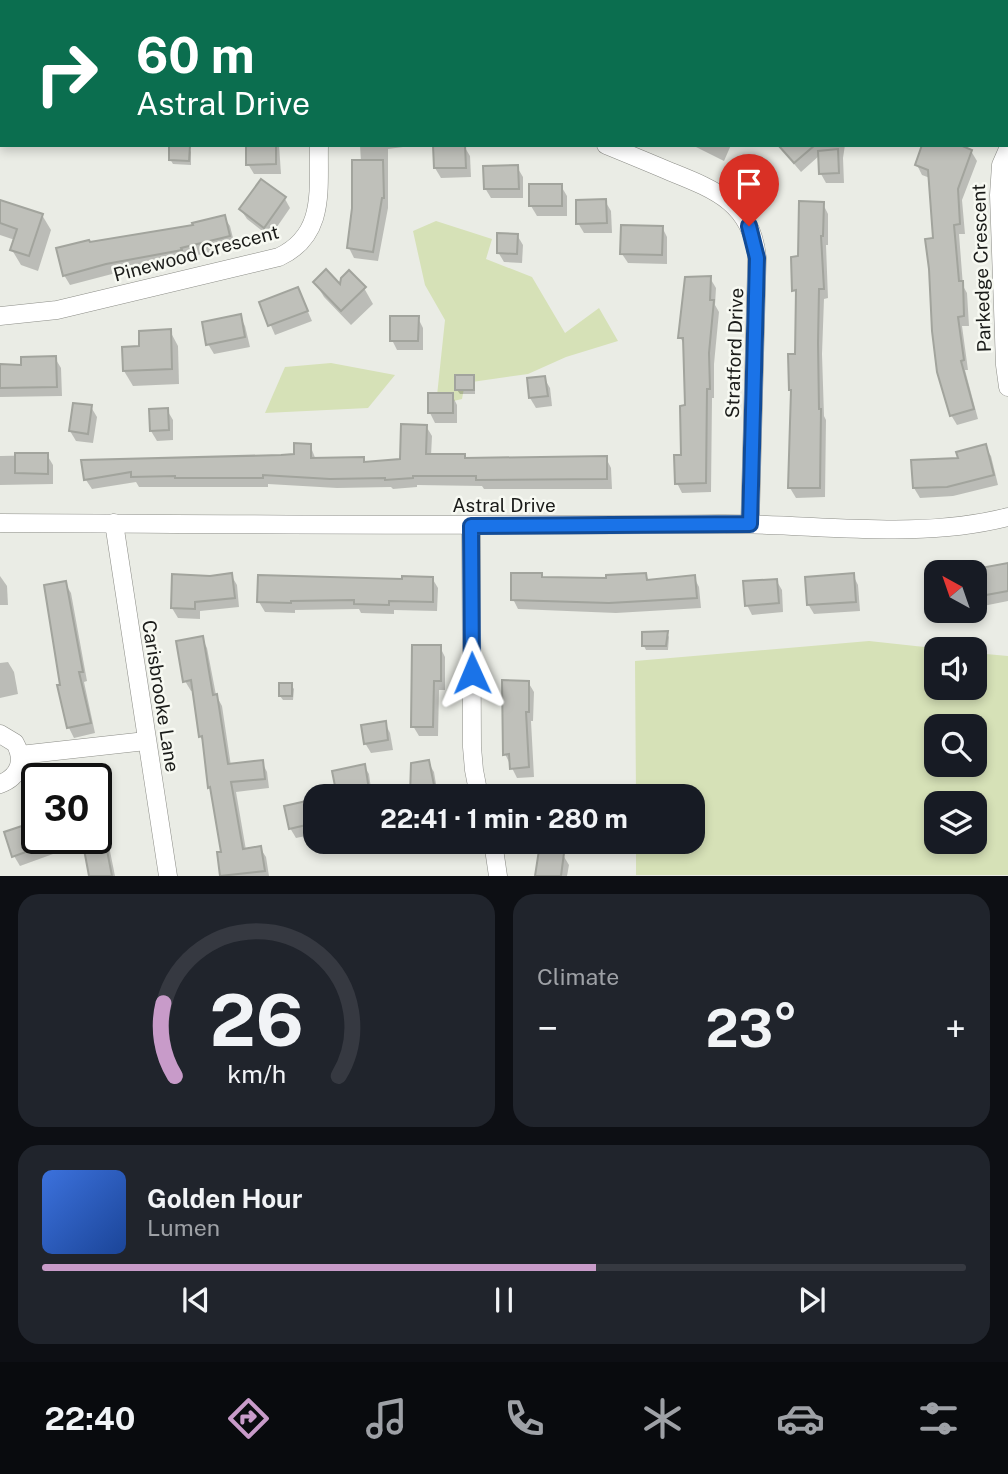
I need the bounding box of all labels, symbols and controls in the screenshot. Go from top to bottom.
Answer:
text: 60 m [136,26,255,84]
icon: right [21,28,112,119]
text: Astral Drive [136,85,310,122]
pin [719,154,779,226]
icon: arrive [730,165,768,203]
street label: Parkedge Crescent [967,183,995,353]
street label: Pinewood Crescent [111,220,281,286]
street label: Stratford Drive [721,287,747,419]
street label: Astral Drive [452,494,556,516]
north arrow [924,560,987,623]
map controls [924,560,987,854]
street label: Carisbrooke Lane [138,618,184,774]
position arrow [435,636,509,710]
button: sound [924,637,987,700]
button: search [924,714,987,777]
speed limit sign: 30 [21,763,112,854]
button: layers [924,791,987,854]
text: 22:41 · 1 min · 280 m [380,803,628,834]
text: Climate [537,963,619,990]
text: 26 [209,978,304,1063]
text: 23° [705,998,798,1059]
text: − [537,1006,558,1051]
text: + [945,1006,966,1051]
text: km/h [227,1059,286,1089]
text: Golden Hour [147,1183,302,1214]
text: Lumen [147,1214,220,1241]
icon: previous [177,1281,215,1319]
icon: pause [485,1281,523,1319]
icon: next [793,1281,831,1319]
icon: directions [224,1394,273,1443]
icon: music [362,1394,411,1443]
icon: phone [500,1394,549,1443]
icon: climate [638,1394,687,1443]
icon: car [776,1394,825,1443]
icon: filters [914,1394,963,1443]
text: 22:40 [45,1400,135,1437]

